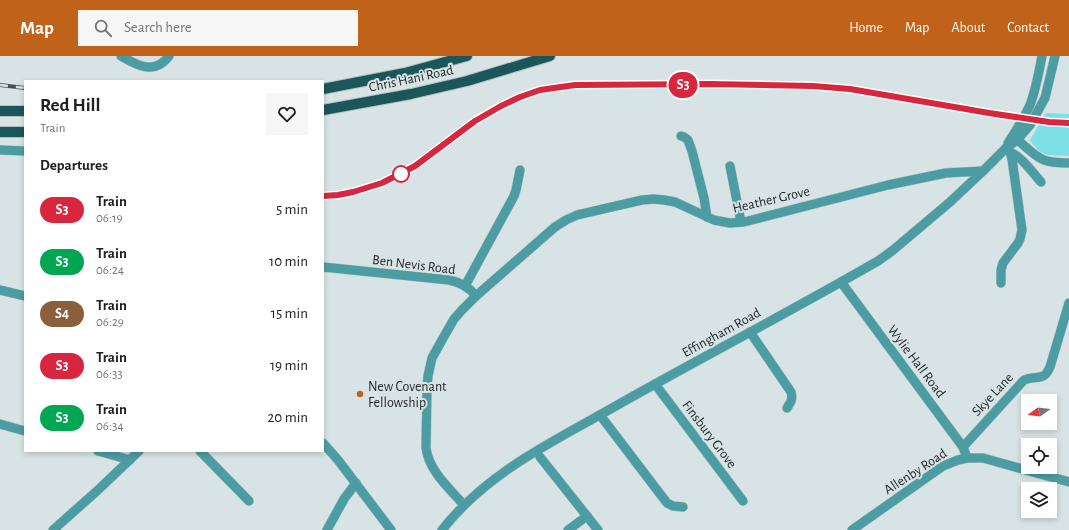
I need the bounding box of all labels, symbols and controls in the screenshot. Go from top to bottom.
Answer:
search box [78,10,358,46]
icon: search [92,17,114,39]
text: Map [20,19,54,38]
text: Search here [124,20,192,35]
text: Home [849,21,883,35]
text: Map [905,21,929,35]
text: About [951,21,985,35]
text: Contact [1007,21,1049,35]
street label: Chris Hani Road [368,63,455,95]
line badge: S3 [665,72,701,98]
text: S3 [676,78,690,92]
button: heart [266,93,308,135]
text: Red Hill [40,96,101,115]
text: Train [40,122,65,135]
text: Departures [40,158,108,173]
unlabelled marker [392,165,410,183]
street label: Heather Grove [731,184,811,216]
text: Train [96,194,127,209]
text: 5 min [276,202,308,217]
text: S3 [55,203,69,217]
text: 06:19 [96,212,123,225]
text: Train [96,246,127,261]
street label: Ben Nevis Road [371,253,456,277]
text: 10 min [269,254,308,269]
text: S3 [55,255,69,269]
text: 06:24 [96,264,124,277]
text: Train [96,298,127,313]
text: 15 min [271,306,308,321]
street label: Effingham Road [680,306,763,360]
text: S4 [55,307,69,321]
text: 06:29 [96,316,124,329]
street label: Wylie Hall Road [885,323,948,400]
text: Train [96,350,127,365]
text: 19 min [270,358,308,373]
text: S3 [55,359,69,373]
text: 06:33 [96,368,123,381]
street label: Skye Lane [969,370,1016,419]
place label: New Covenant Fellowship [368,380,447,410]
marker: New Covenant Fellowship [355,389,365,399]
north arrow [1021,394,1057,430]
map controls [1021,394,1057,518]
street label: Finsbury Grove [679,398,739,471]
text: Train [96,402,127,417]
text: 20 min [267,410,308,425]
text: S3 [55,411,69,425]
text: 06:34 [96,420,124,433]
button: locate [1021,438,1057,474]
street label: Allenby Road [882,446,949,497]
button: layers [1021,482,1057,518]

